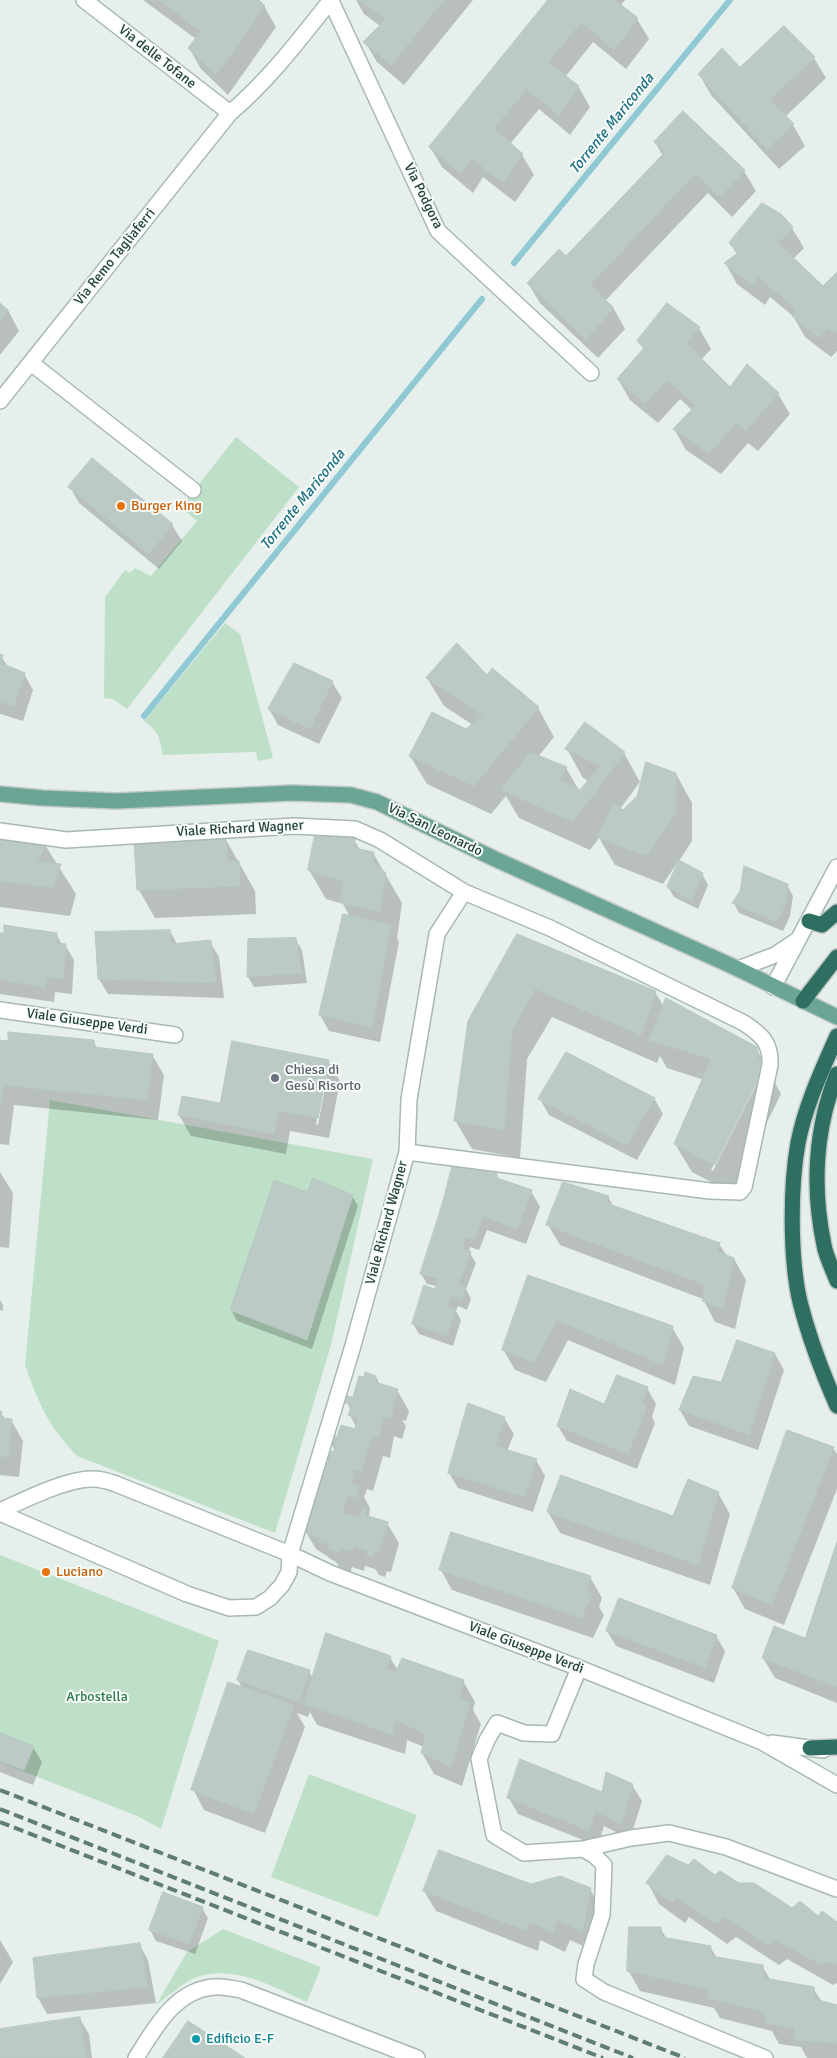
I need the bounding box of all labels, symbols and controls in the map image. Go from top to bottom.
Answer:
street label: Via delle Tofane [115,22,199,92]
water label: Torrente Mariconda [566,70,658,178]
street label: Via Podgora [400,160,446,232]
street label: Via Remo Tagliaferri [71,205,159,309]
water label: Torrente Mariconda [257,446,349,554]
place label: Burger King [131,498,202,514]
marker: Burger King [115,500,127,512]
street label: Via San Leonardo [385,800,485,860]
street label: Viale Richard Wagner [176,817,304,841]
street label: Viale Giuseppe Verdi [25,1005,149,1039]
place label: Chiesa di Gesù Risorto [285,1062,361,1094]
marker: Chiesa di Gesù Risorto [269,1072,281,1084]
street label: Viale Richard Wagner [362,1159,412,1287]
place label: Luciano [56,1564,103,1580]
marker: Luciano [40,1566,52,1578]
street label: Viale Giuseppe Verdi [466,1618,586,1678]
park label: Arbostella [66,1689,128,1705]
place label: Edificio E-F [206,2031,274,2047]
marker: Edificio E-F [190,2033,202,2045]

